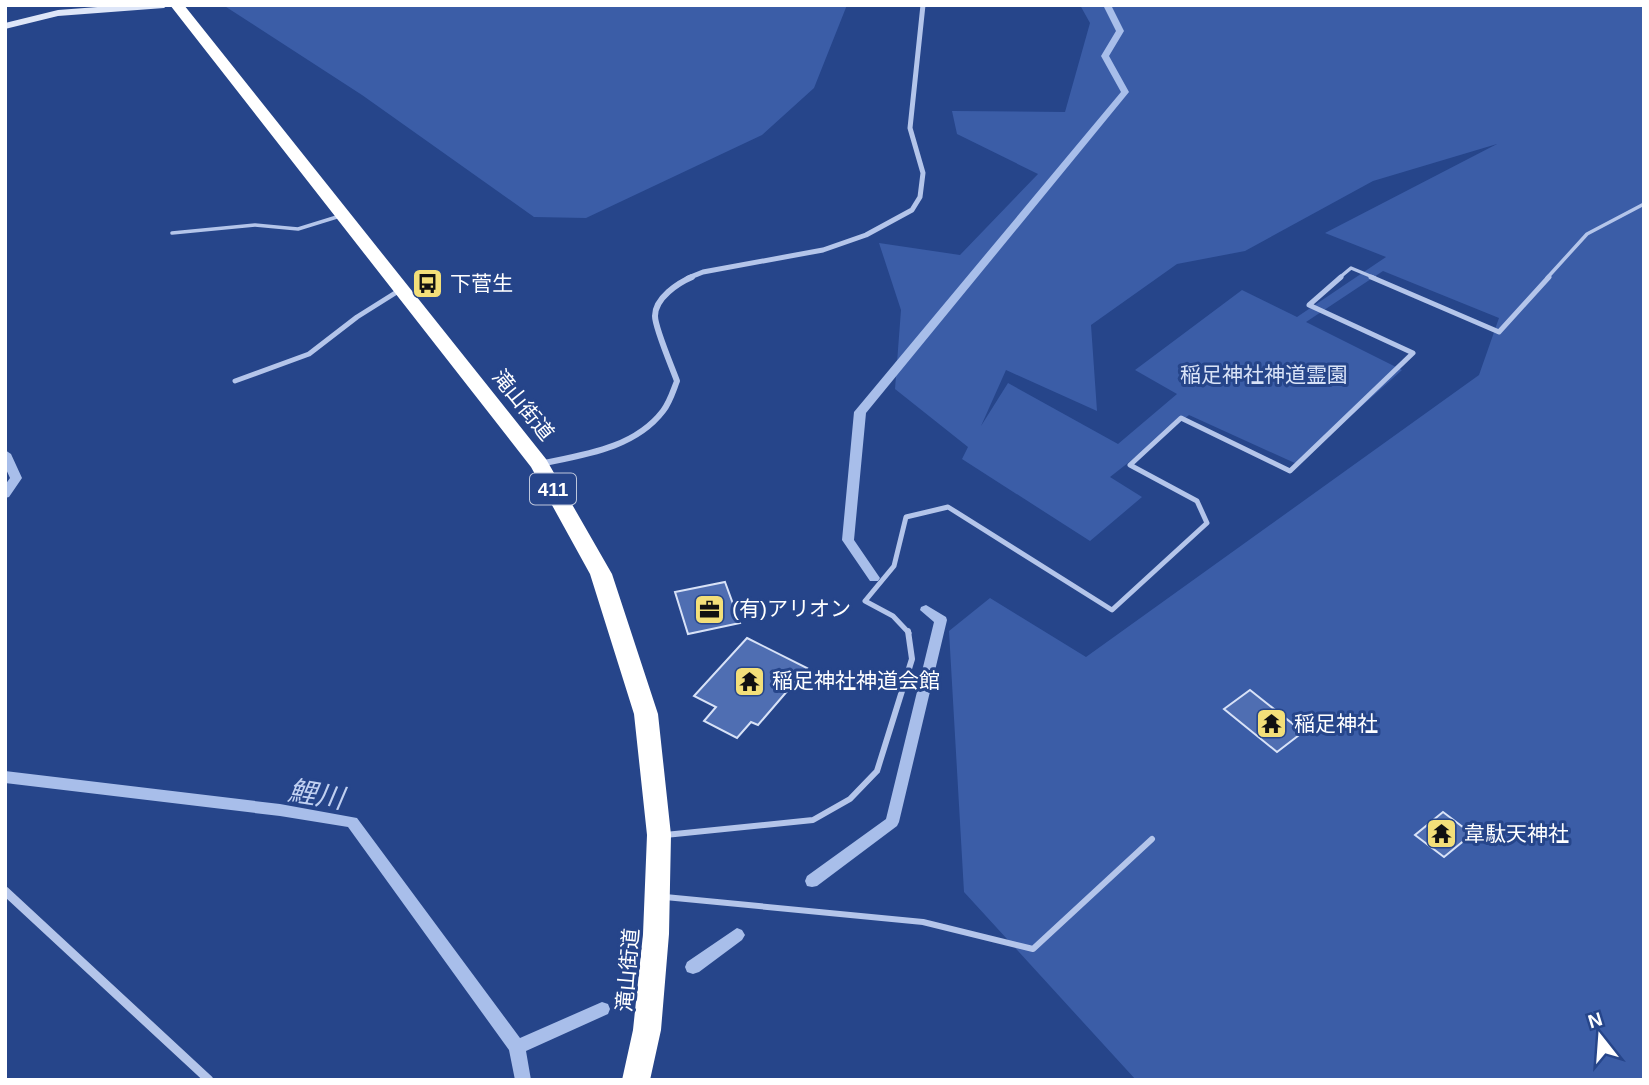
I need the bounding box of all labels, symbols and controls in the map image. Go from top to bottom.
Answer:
bus stop icon: 下菅生 [410,267,444,301]
place label: 下菅生 [450,272,513,295]
park label: 稲足神社神道霊園 [1180,363,1348,386]
street label: 滝山街道 [488,365,559,445]
road number: 411 [530,474,576,504]
office icon: (有)アリオン [692,592,726,626]
place label: (有)アリオン [732,597,851,620]
temple icon: 稲足神社神道会館 [732,664,766,698]
place label: 稲足神社神道会館 [772,669,940,692]
temple icon: 稲足神社 [1254,707,1288,741]
place label: 稲足神社 [1294,712,1378,735]
water label: 鯉川 [286,775,349,815]
temple icon: 韋駄天神社 [1424,817,1458,851]
place label: 韋駄天神社 [1464,822,1569,845]
street label: 滝山街道 [612,927,643,1013]
north arrow [1565,1001,1635,1071]
text: N [1586,1008,1605,1032]

